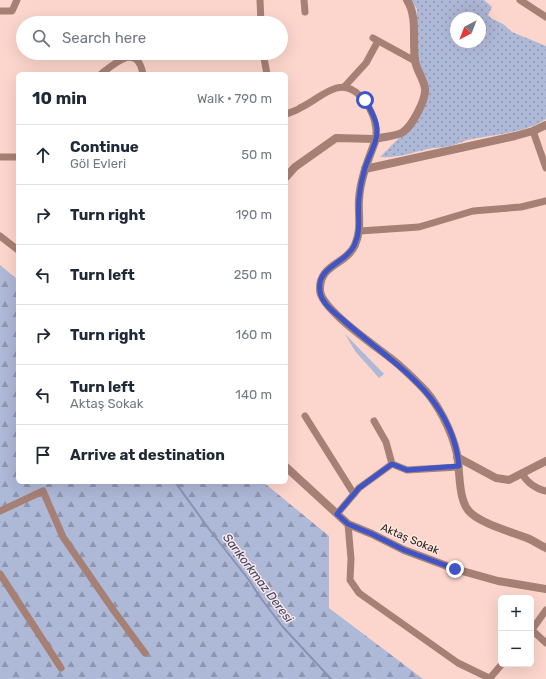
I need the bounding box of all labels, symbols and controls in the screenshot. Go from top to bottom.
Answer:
north arrow [450,12,486,48]
search box [16,16,288,60]
icon: search [30,27,52,49]
text: Search here [62,29,146,47]
text: 10 min [32,88,87,108]
text: Walk · 790 m [197,91,272,106]
route start [356,91,374,109]
text: Continue [70,138,139,156]
icon: ahead [32,144,54,166]
text: 50 m [241,147,272,162]
text: Göl Evleri [70,156,126,171]
icon: right [32,204,54,226]
text: Turn right [70,206,145,224]
text: 190 m [236,207,272,222]
icon: left [32,264,54,286]
text: Turn left [70,266,135,284]
text: 250 m [234,267,272,282]
icon: right [32,324,54,346]
text: Turn right [70,326,145,344]
text: 160 m [236,327,272,342]
text: Turn left [70,378,135,396]
icon: left [32,384,54,406]
text: 140 m [235,387,272,402]
text: Aktaş Sokak [70,396,144,411]
icon: arrive [32,444,54,466]
text: Arrive at destination [70,446,225,464]
street label: Aktaş Sokak [379,521,441,557]
water label: Sarıkorkmaz Deresi [220,531,297,626]
route end [446,560,464,578]
map controls [498,595,534,667]
button: + [498,595,534,631]
button: − [498,631,534,667]

